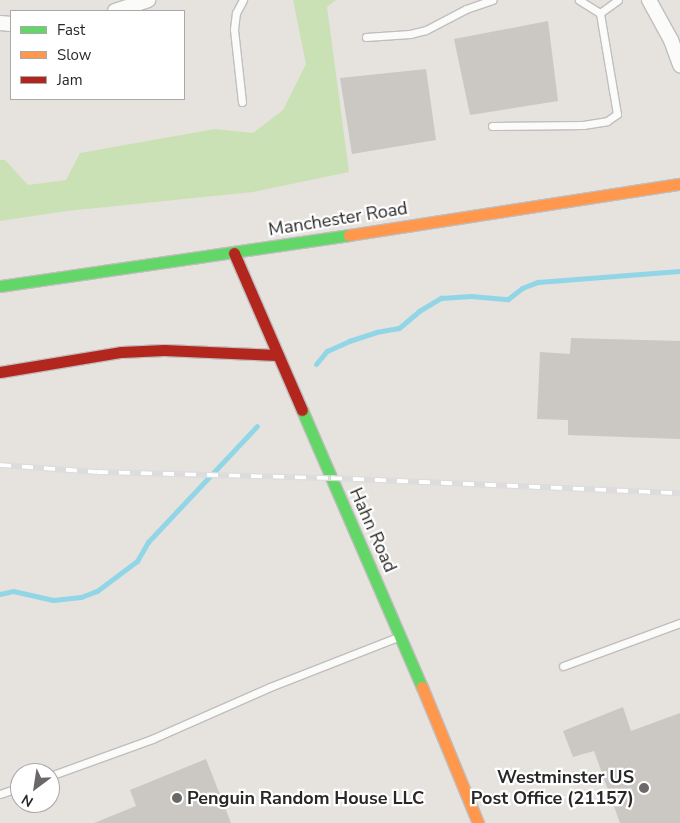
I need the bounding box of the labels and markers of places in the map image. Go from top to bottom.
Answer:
place label: Westminster US Post Office (21157) [471,767,634,810]
marker: Westminster US Post Office (21157) [638,782,650,794]
place label: Penguin Random House LLC [187,787,424,809]
marker: Penguin Random House LLC [171,792,183,804]

